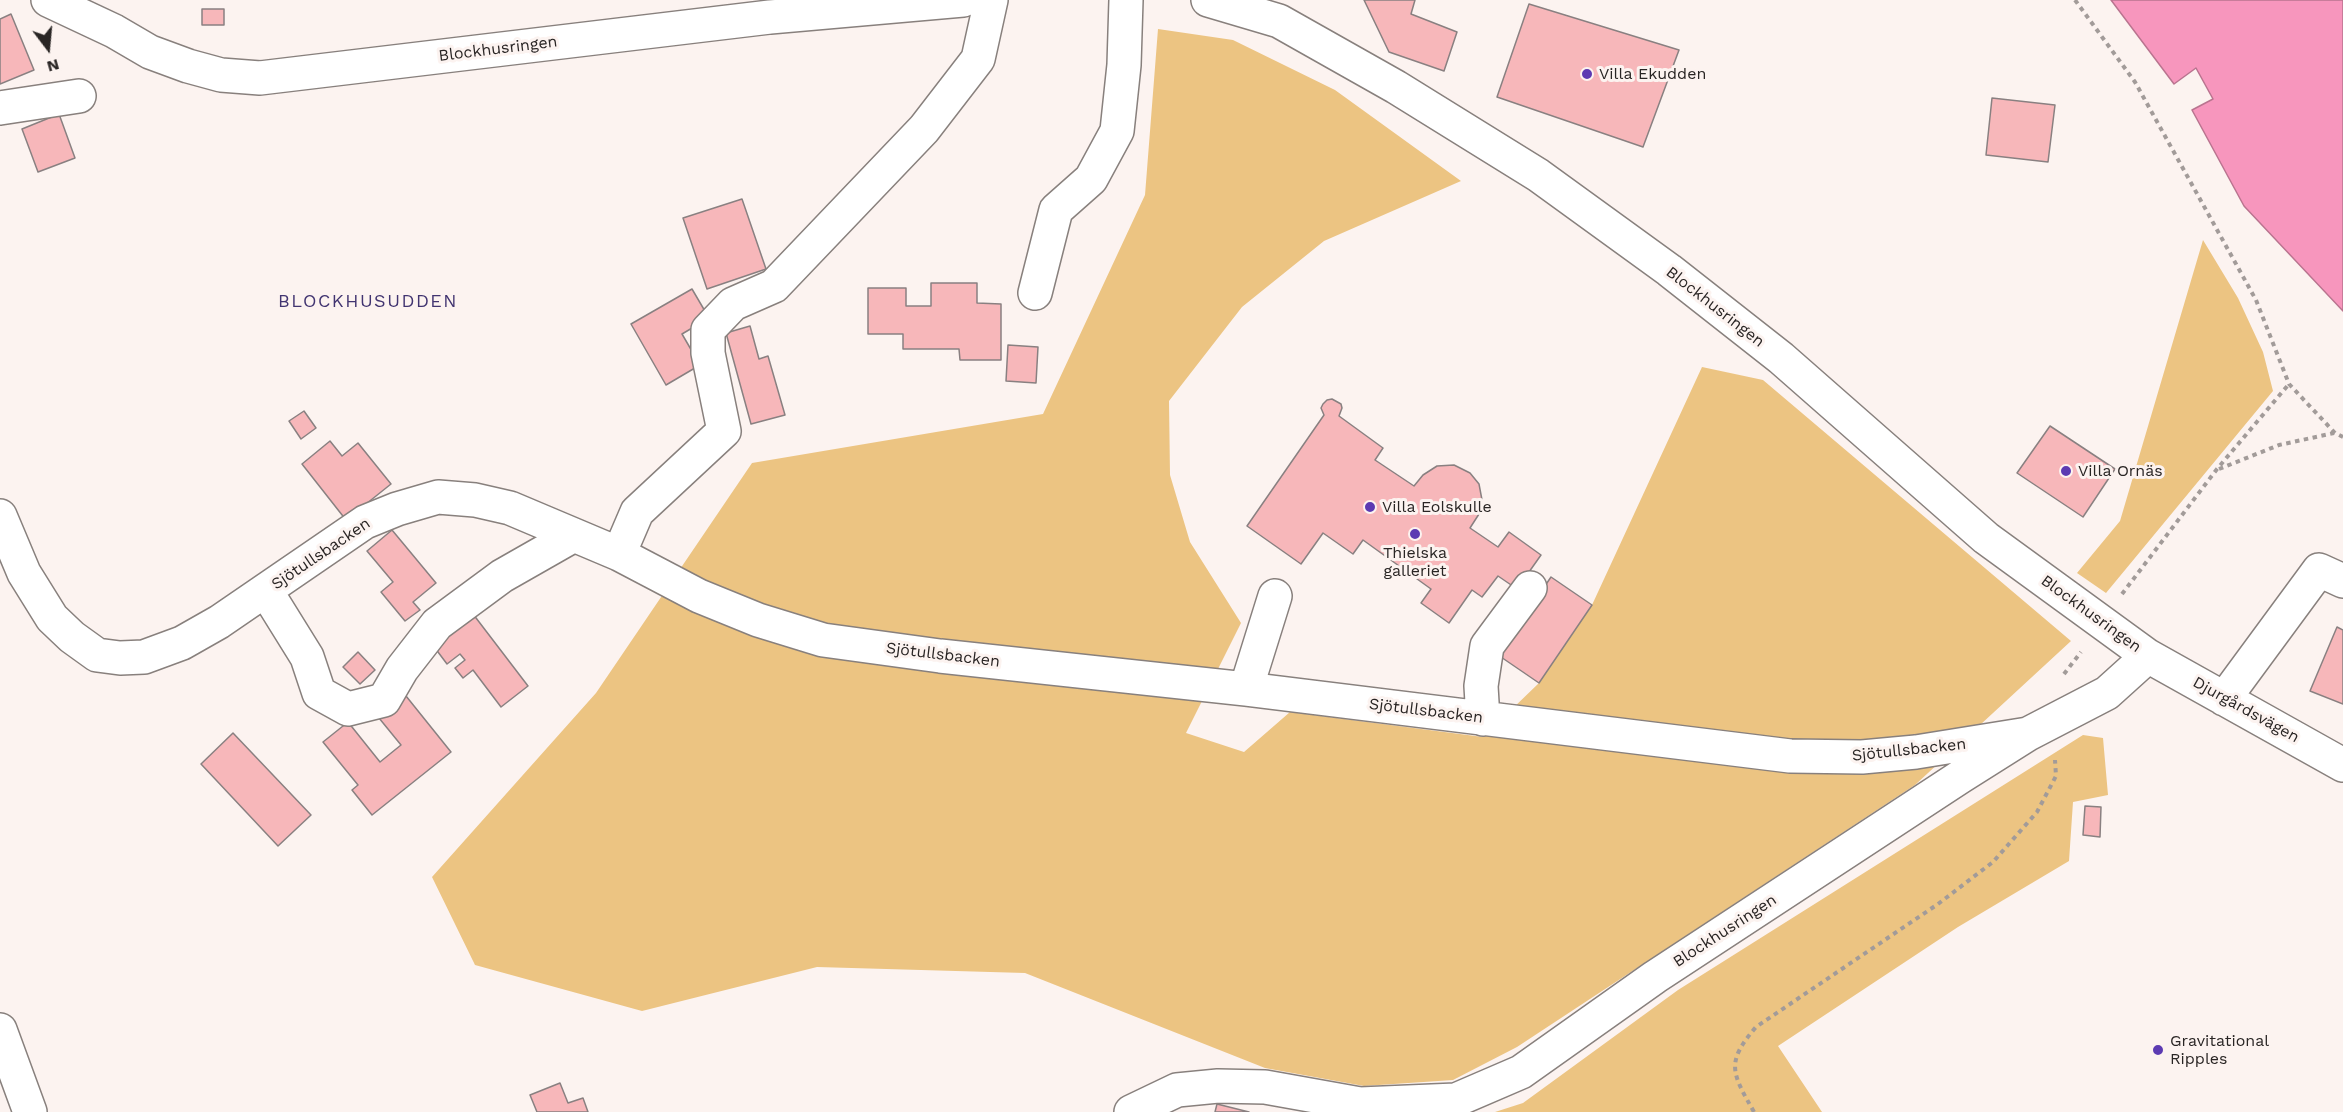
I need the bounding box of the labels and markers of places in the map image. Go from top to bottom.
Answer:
place label: Villa Ekudden [1599,64,1706,84]
marker: Villa Ekudden [1580,67,1594,81]
place label: Villa Ornäs [2078,461,2163,481]
marker: Villa Ornäs [2059,464,2073,478]
place label: Villa Eolskulle [1382,497,1492,517]
marker: Villa Eolskulle [1363,500,1377,514]
marker: Thielska galleriet [1408,527,1422,541]
place label: Thielska galleriet [1383,543,1447,581]
place label: Gravitational Ripples [2170,1031,2269,1069]
marker: Gravitational Ripples [2151,1043,2165,1057]

